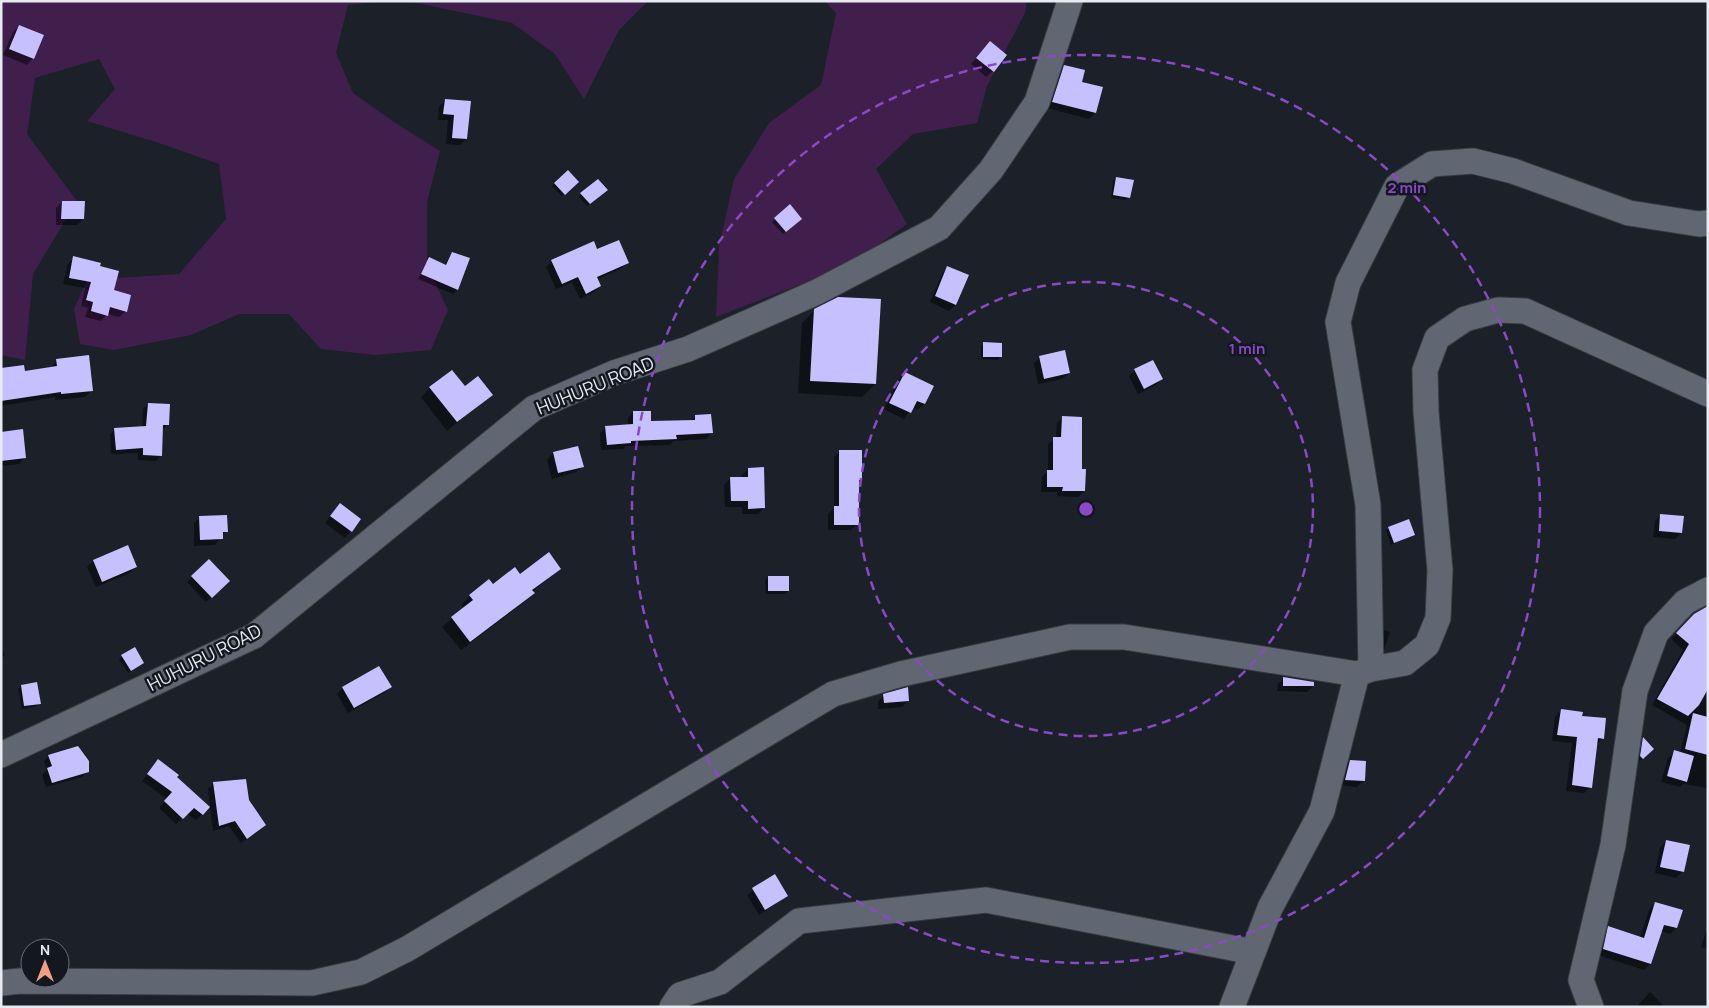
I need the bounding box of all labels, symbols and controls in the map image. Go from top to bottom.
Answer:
text: 2 min [1387,177,1427,198]
text: 1 min [1229,338,1265,359]
street label: HUHURU ROAD [533,350,657,420]
centre of rings [1077,500,1095,518]
street label: HUHURU ROAD [143,618,265,696]
north arrow [20,938,70,988]
text: N [40,940,50,959]

